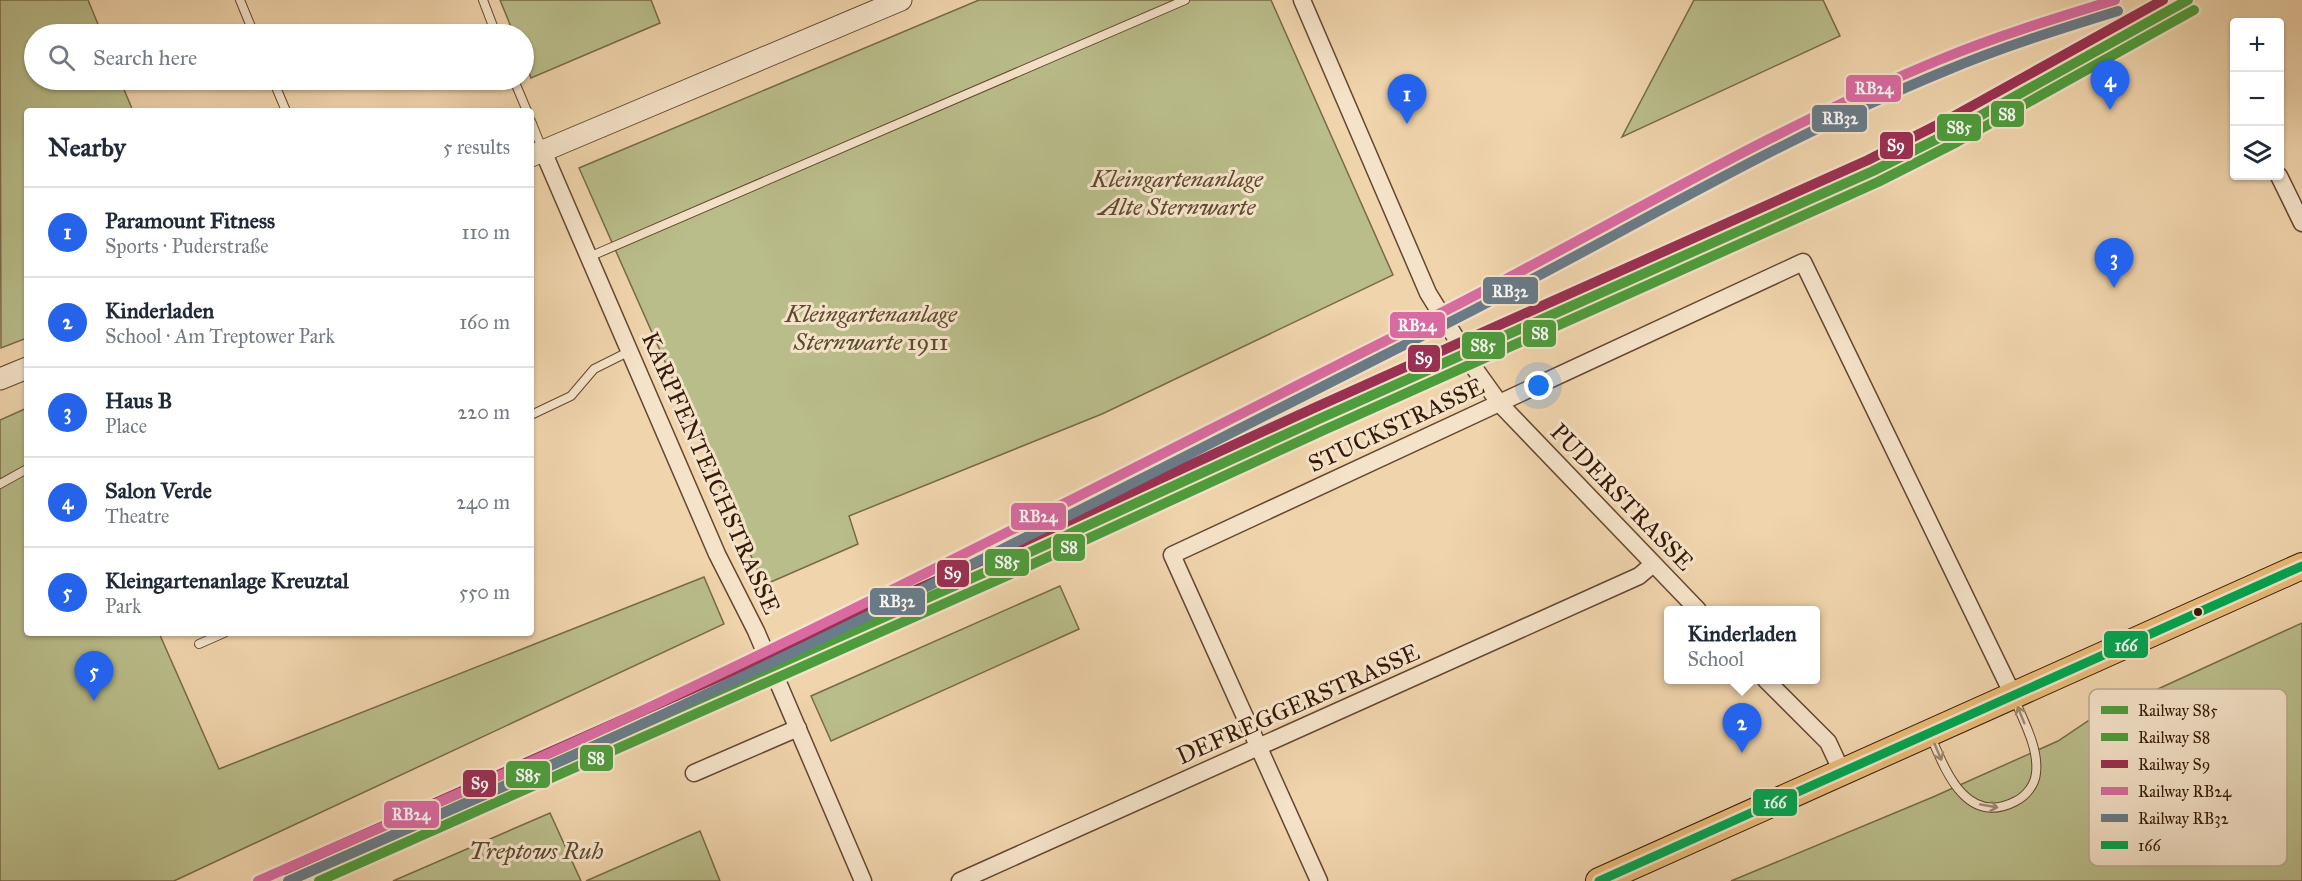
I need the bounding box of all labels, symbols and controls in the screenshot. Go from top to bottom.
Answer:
map controls [2230,18,2284,180]
button: + [2230,18,2284,72]
search box [24,24,534,90]
icon: search [45,41,78,74]
text: Search here [93,44,197,71]
pin: 4 [2090,60,2130,110]
button: − [2230,72,2284,126]
pin: 1 [1388,74,1426,124]
line badge: RB24 [1845,74,1902,103]
text: RB24 [1855,79,1894,99]
line badge: S8 [1990,100,2025,128]
line badge: RB32 [1811,104,1868,133]
text: S8 [1998,105,2016,124]
text: RB32 [1822,109,1859,129]
line badge: S85 [1936,113,1982,142]
text: S85 [1946,118,1972,137]
button: layers [2230,126,2284,180]
text: Nearby [48,131,126,163]
line badge: S9 [1879,131,1914,160]
text: 5 results [443,135,510,159]
text: S9 [1887,136,1905,156]
park label: Kleingartenanlage Alte Sternwarte [1090,164,1264,222]
text: Paramount Fitness [105,207,275,234]
text: 1 [64,220,71,244]
text: 110 m [462,220,510,244]
text: Sports · Puderstraße [105,234,269,258]
pin: 3 [2094,238,2134,288]
line badge: RB32 [1482,276,1539,305]
text: RB32 [1492,282,1529,302]
text: Kinderladen [105,297,214,324]
park label: Kleingartenanlage Sternwarte 1911 [784,299,958,357]
text: 2 [63,310,72,334]
text: 160 m [459,310,510,334]
line badge: RB24 [1389,311,1446,339]
text: RB24 [1398,316,1437,336]
line badge: S8 [1522,319,1557,348]
text: School · Am Treptower Park [105,324,335,348]
text: S8 [1531,324,1549,343]
street label: KARPFENTEICHSTRASSE [635,327,787,619]
line badge: S85 [1461,331,1506,360]
text: S85 [1470,336,1496,355]
line badge: S9 [1407,344,1441,373]
text: S9 [1415,349,1433,369]
street label: STUCKSTRASSE [1303,371,1489,479]
your location [1524,371,1553,400]
text: Haus B [105,387,172,414]
text: 3 [64,400,72,424]
text: 220 m [458,400,510,424]
text: Place [105,414,147,438]
street label: PUDERSTRASSE [1544,417,1700,577]
text: Salon Verde [105,477,212,504]
text: 4 [62,490,73,514]
text: 240 m [456,490,510,514]
line badge: RB24 [1010,502,1067,531]
text: Theatre [105,504,169,528]
text: RB24 [1019,507,1058,527]
line badge: S8 [1052,533,1086,562]
text: S8 [1060,538,1078,557]
line badge: S85 [984,548,1030,577]
text: S85 [994,553,1020,572]
line badge: S9 [936,559,970,588]
text: S9 [944,564,962,584]
text: Kleingartenanlage Kreuztal [105,567,349,594]
text: 5 [63,580,72,604]
text: 550 m [459,580,510,604]
line badge: RB32 [869,587,926,616]
text: RB32 [879,592,916,612]
text: Park [105,594,141,618]
popup [1664,606,1820,684]
unlabelled marker [2192,606,2204,618]
text: Kinderladen [1687,620,1797,647]
line badge: 166 [2103,630,2149,659]
text: 166 [2115,636,2138,655]
street label: DEFREGGERSTRASSE [1172,637,1424,771]
text: School [1687,647,1744,671]
pin: 5 [74,652,113,701]
legend [2089,689,2287,866]
text: Railway S85 [2138,701,2218,720]
pin: 2 [1722,704,1762,753]
one-way arrow [2015,706,2026,725]
text: Railway S8 [2138,728,2210,747]
one-way arrow [1933,742,1944,760]
line badge: S8 [579,744,614,772]
text: S8 [587,749,605,768]
text: Railway S9 [2138,755,2210,774]
line badge: S85 [505,760,551,789]
text: S85 [515,766,541,785]
line badge: S9 [462,769,497,798]
text: S9 [471,774,489,794]
text: Railway RB24 [2138,782,2232,801]
line badge: 166 [1752,788,1798,817]
text: 166 [1764,793,1787,812]
line badge: RB24 [383,800,440,829]
one-way arrow [1979,801,1998,812]
text: RB24 [392,805,431,825]
text: Railway RB32 [2138,809,2229,828]
park label: Treptows Ruh [469,836,604,866]
text: 166 [2138,836,2161,855]

